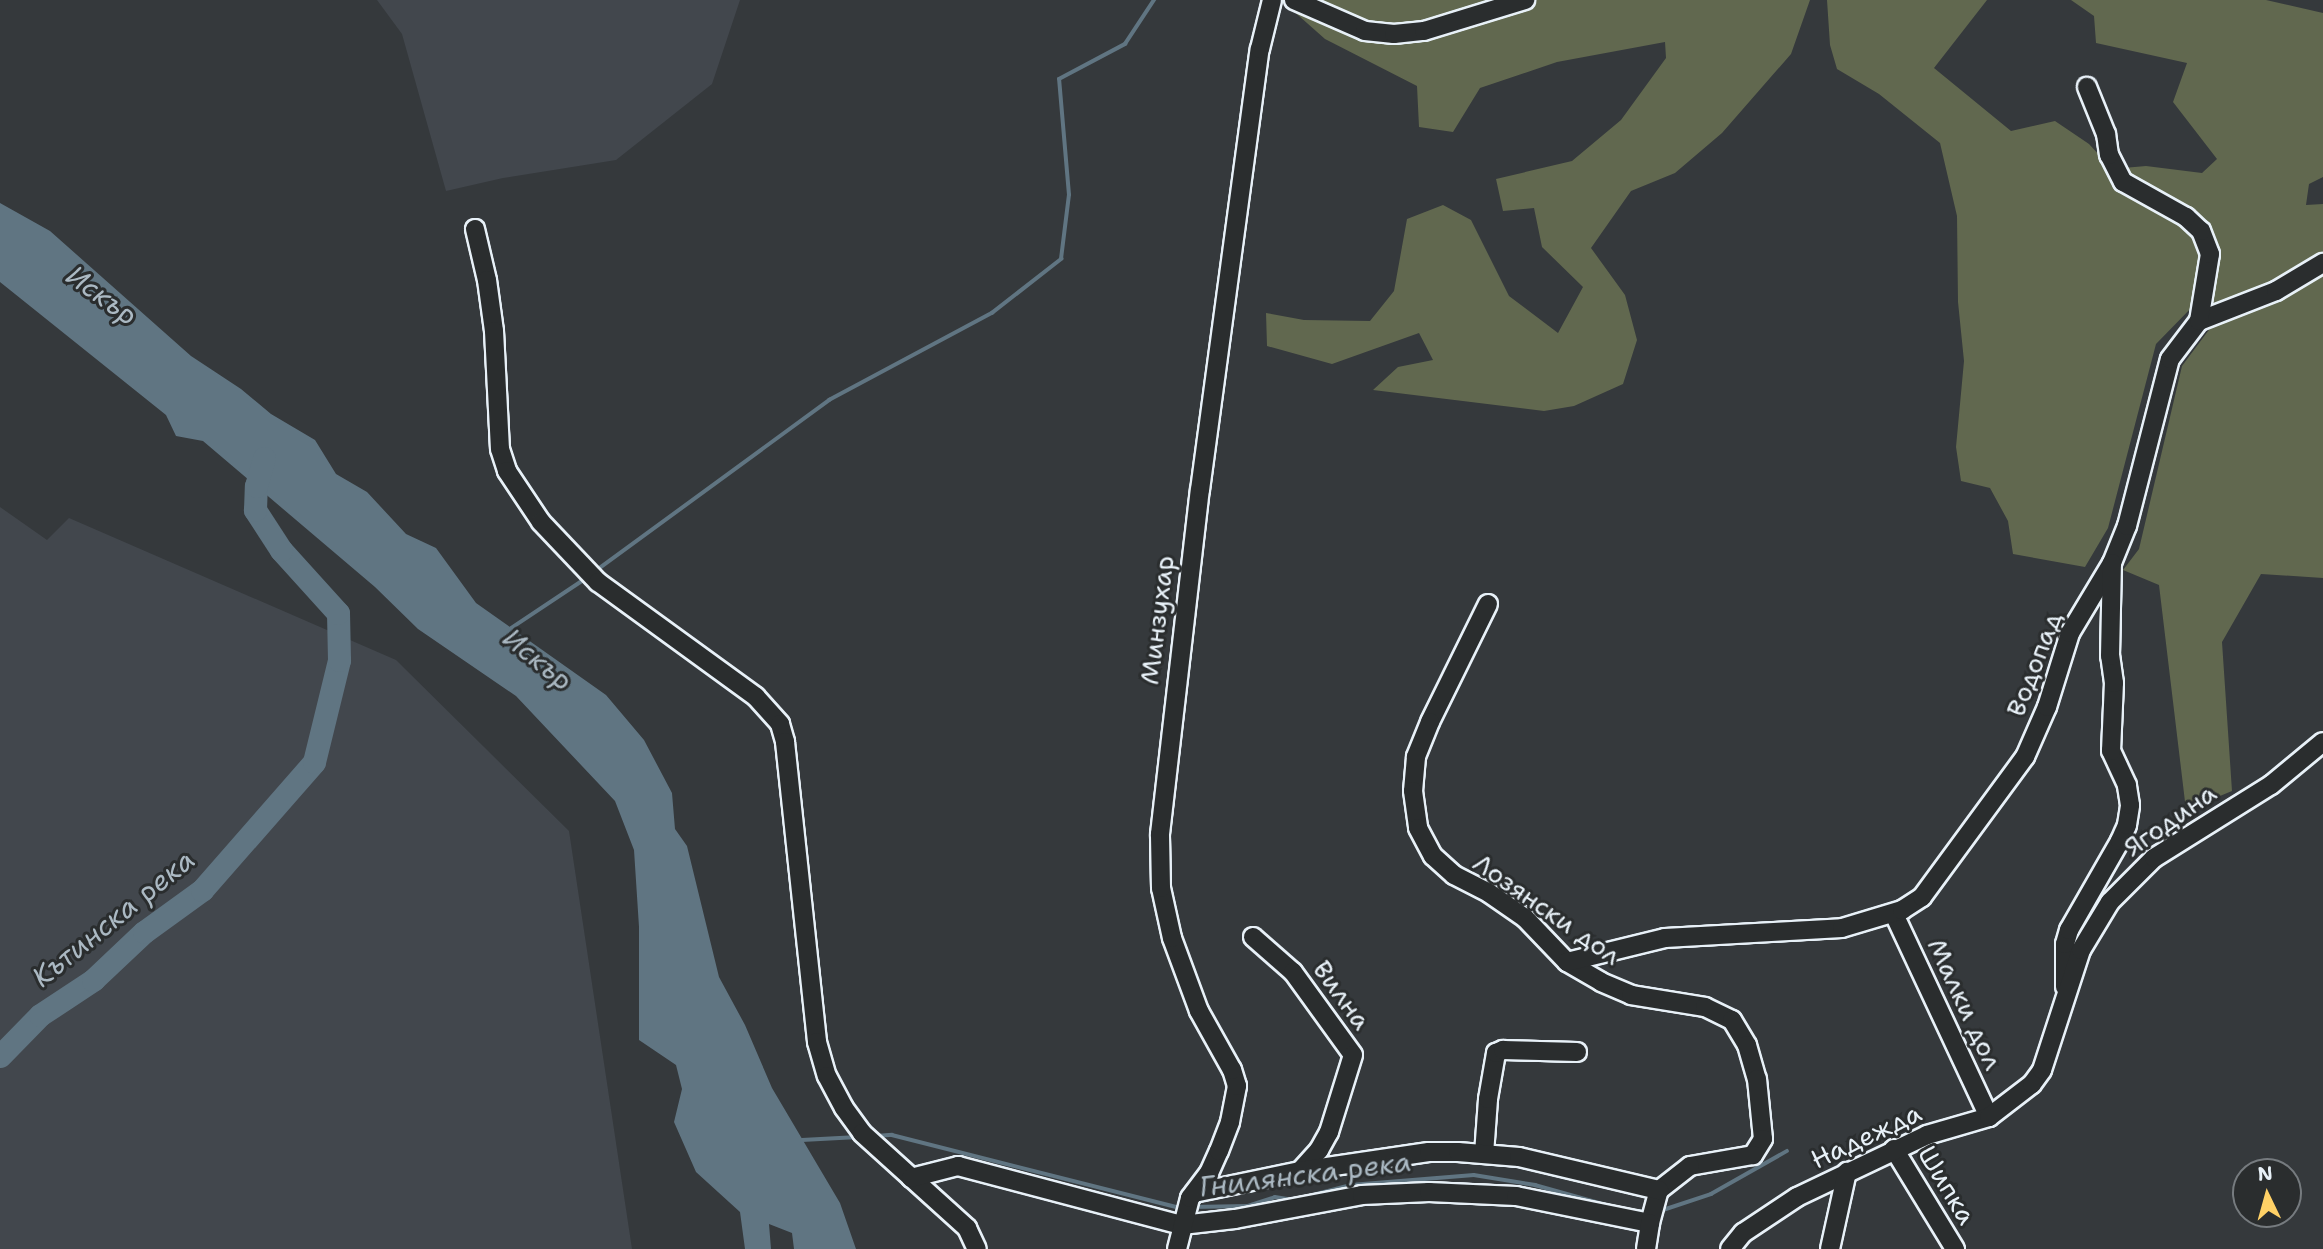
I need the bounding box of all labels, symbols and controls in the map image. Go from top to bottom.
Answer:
water label: Искър [60,258,144,332]
street label: Минзухар [1134,554,1180,686]
street label: Водопад [2000,607,2068,721]
water label: Искър [496,621,580,697]
street label: Ягодина [2118,777,2222,863]
water label: Кътинска река [25,842,201,994]
street label: Лозянски дол [1467,847,1627,971]
street label: Малки дол [1921,933,2009,1075]
street label: Вилна [1306,954,1378,1036]
street label: Надежда [1806,1097,1926,1175]
street label: Шипка [1911,1140,1983,1230]
water label: Гнилянска река [1197,1144,1413,1204]
north arrow [2232,1158,2302,1228]
text: N [2257,1160,2274,1187]

